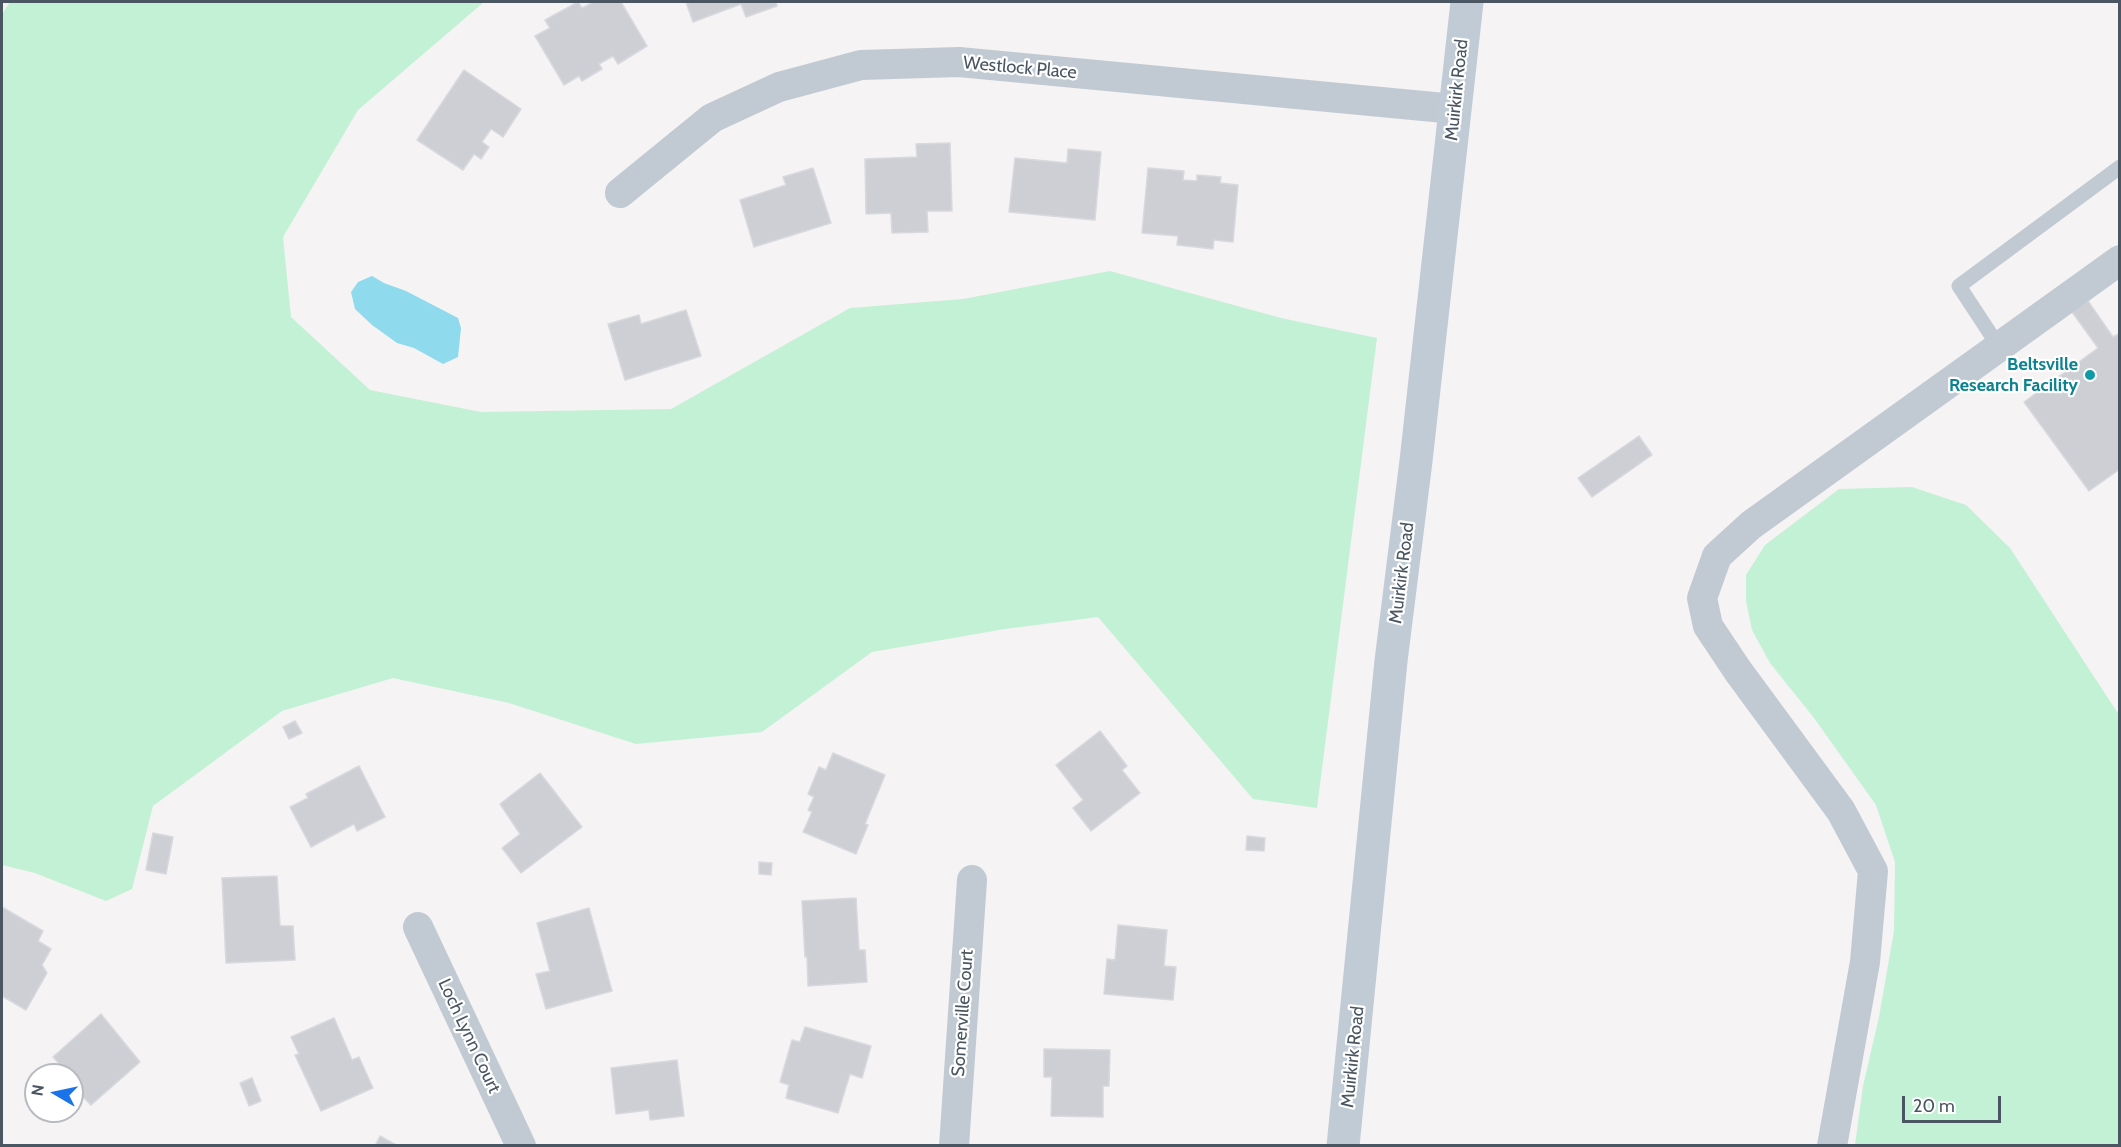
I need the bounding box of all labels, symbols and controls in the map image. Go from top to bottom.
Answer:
street label: Muirkirk Road [1441,38,1473,142]
street label: Westlock Place [962,52,1078,84]
place label: Beltsville Research Facility [1949,354,2078,397]
marker: Beltsville Research Facility [2083,368,2097,382]
street label: Muirkirk Road [1385,521,1419,625]
street label: Somerville Court [948,949,978,1077]
street label: Loch Lynn Court [433,975,505,1097]
street label: Muirkirk Road [1337,1005,1369,1109]
north arrow [24,1063,84,1123]
text: N [27,1083,48,1097]
scale bar [1905,1084,2004,1122]
text: 20 m [1913,1095,1955,1117]

